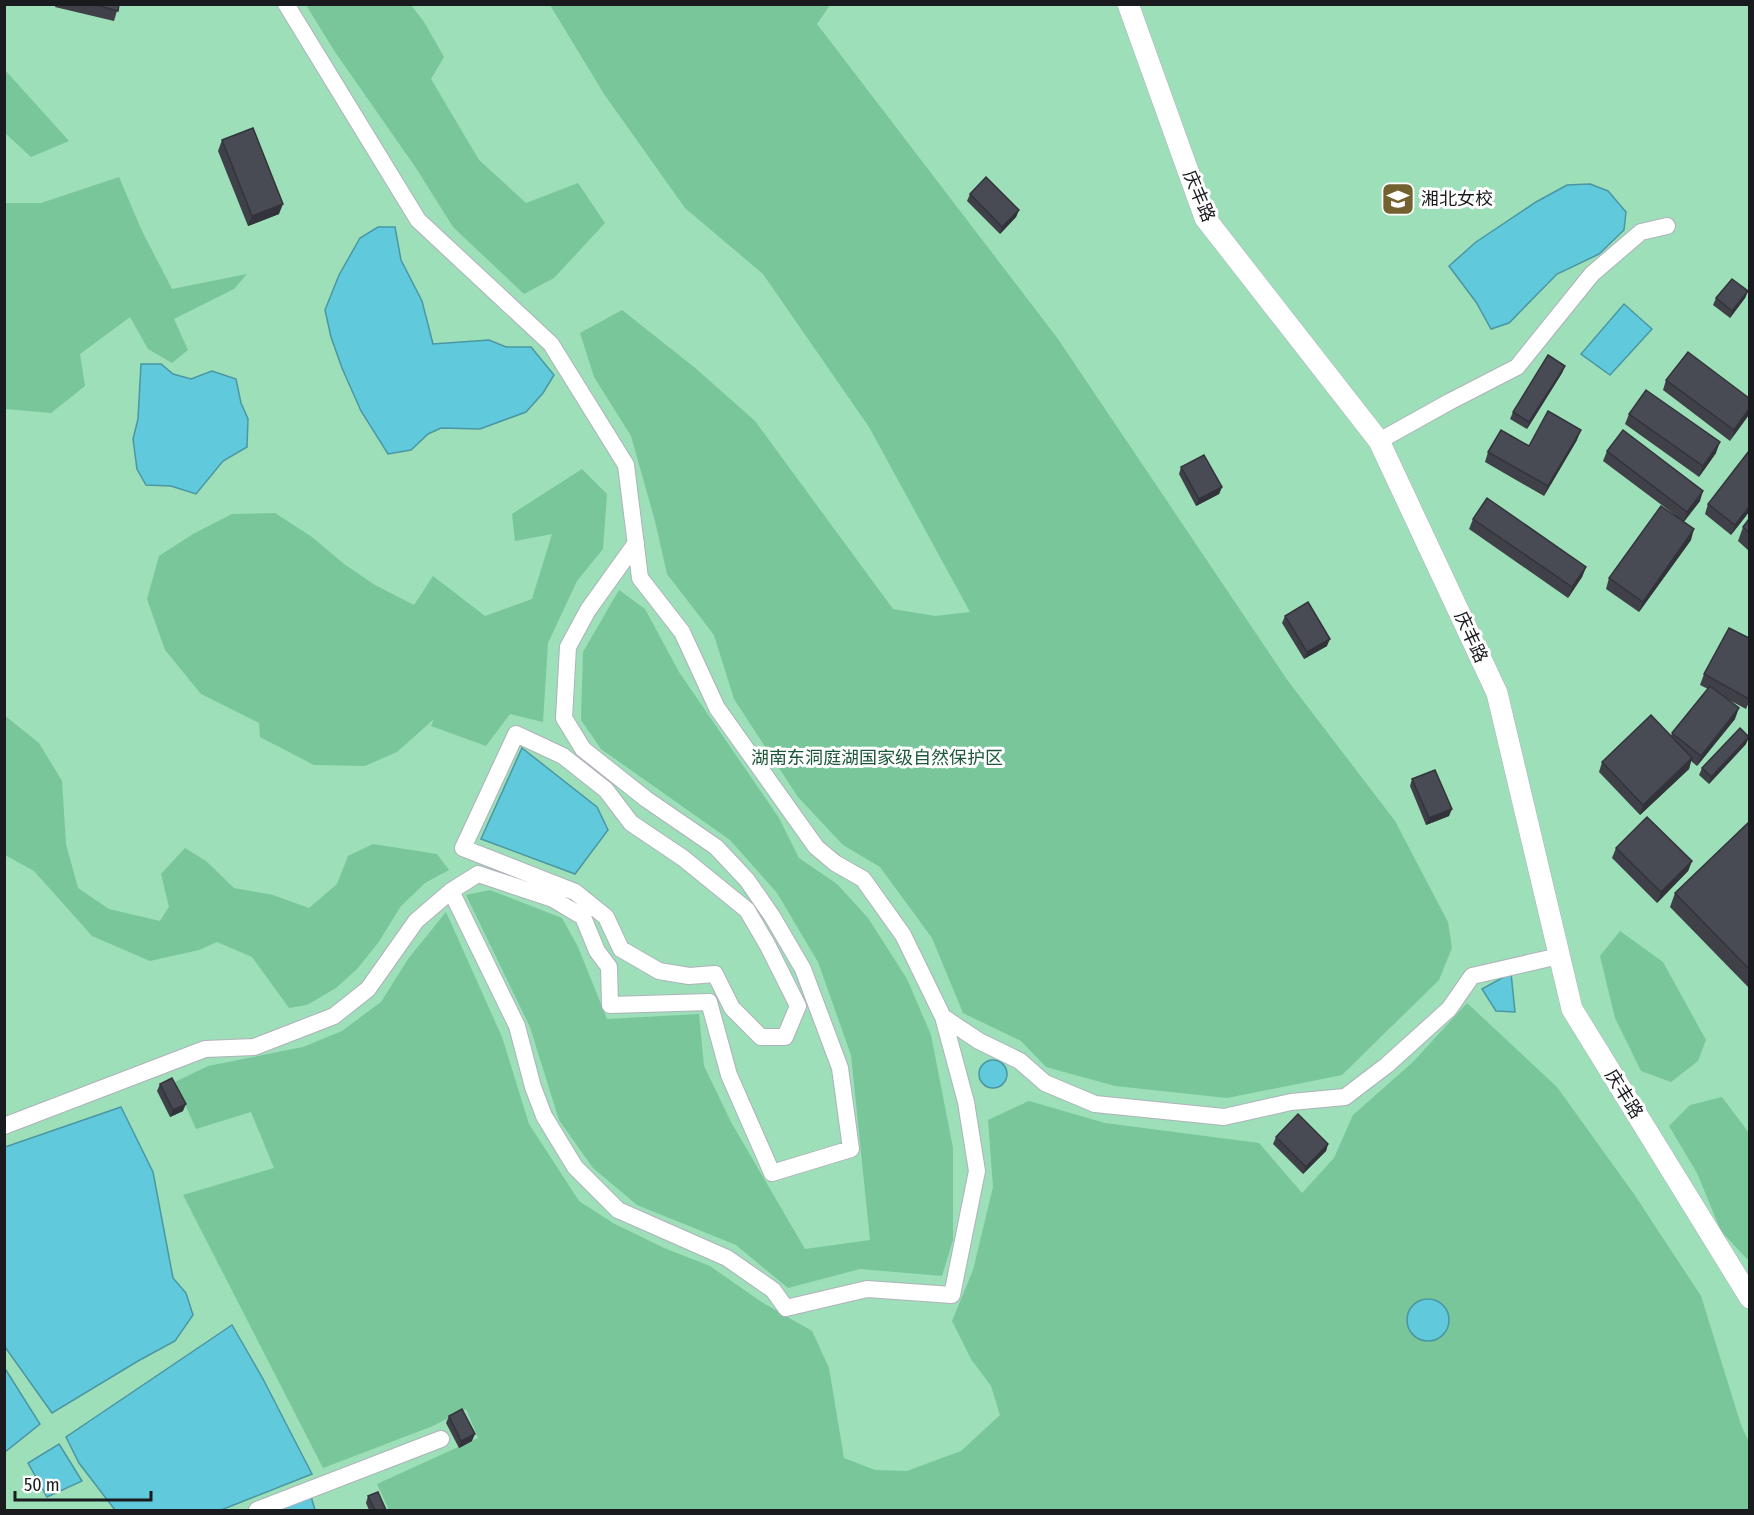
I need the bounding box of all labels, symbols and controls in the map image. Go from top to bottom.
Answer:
street label: 庆丰路 [1178,167,1220,225]
school or university icon: 湘北女校 [1380,181,1416,217]
place label: 湘北女校 [1421,188,1493,210]
street label: 庆丰路 [1450,608,1492,666]
park label: 湖南东洞庭湖国家级自然保护区 [751,747,1003,769]
street label: 庆丰路 [1600,1065,1648,1123]
scale bar [15,1464,152,1502]
text: 50 m [24,1474,60,1496]

